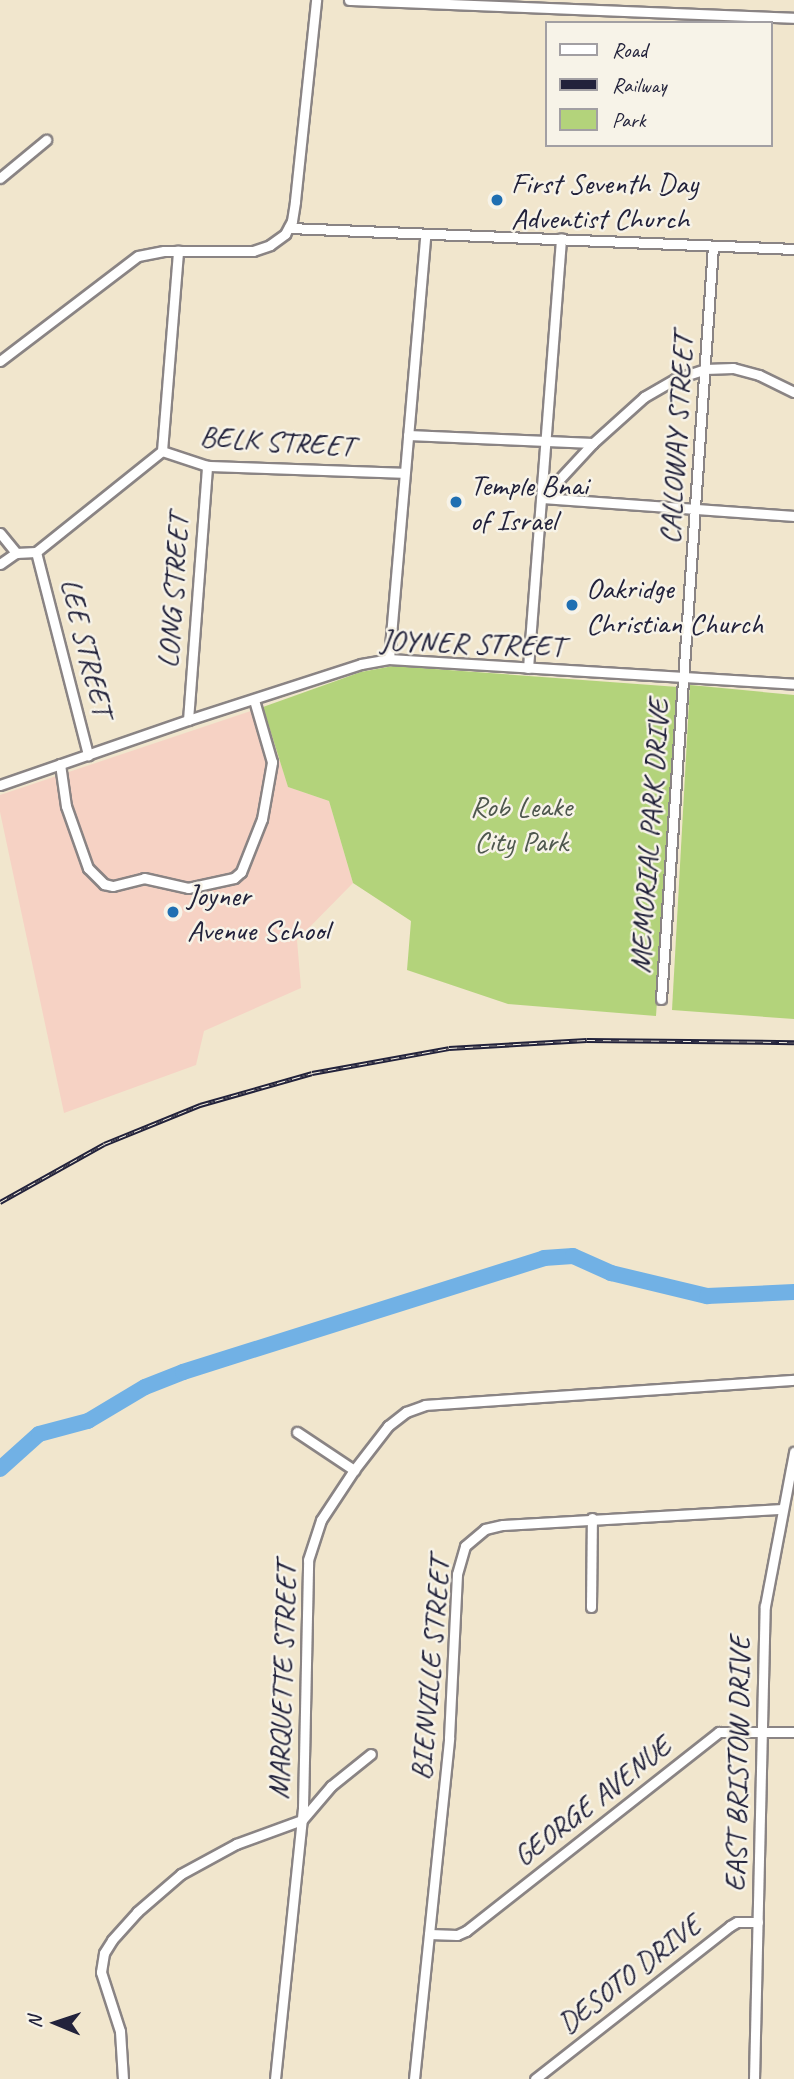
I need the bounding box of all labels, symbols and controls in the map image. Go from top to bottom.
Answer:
legend [546,21,773,147]
text: Road [612,37,647,63]
text: Railway [612,72,666,98]
text: Park [612,107,645,133]
place label: First Seventh Day Adventist Church [511,165,697,235]
marker: First Seventh Day Adventist Church [489,192,505,208]
street label: CALLOWAY STREET [651,333,701,545]
street label: BELK STREET [199,418,355,464]
place label: Temple Bnai of Israel [470,467,589,538]
marker: Temple Bnai of Israel [448,494,464,510]
street label: LONG STREET [150,513,196,669]
place label: Oakridge Christian Church [586,570,764,640]
street label: LEE STREET [53,575,121,719]
marker: Oakridge Christian Church [564,597,580,613]
street label: JOYNER STREET [380,622,564,664]
street label: MEMORIAL PARK DRIVE [621,698,677,974]
park label: Rob Leake City Park [470,788,572,858]
place label: Joyner Avenue School [187,877,328,948]
marker: Joyner Avenue School [165,904,181,920]
street label: BIENVILLE STREET [402,1556,458,1782]
street label: MARQUETTE STREET [260,1562,304,1800]
street label: EAST BRISTOW DRIVE [717,1636,757,1892]
street label: GEORGE AVENUE [506,1728,678,1874]
street label: DESOTO DRIVE [550,1907,708,2041]
north arrow [21,1988,91,2058]
text: N [23,2016,47,2029]

